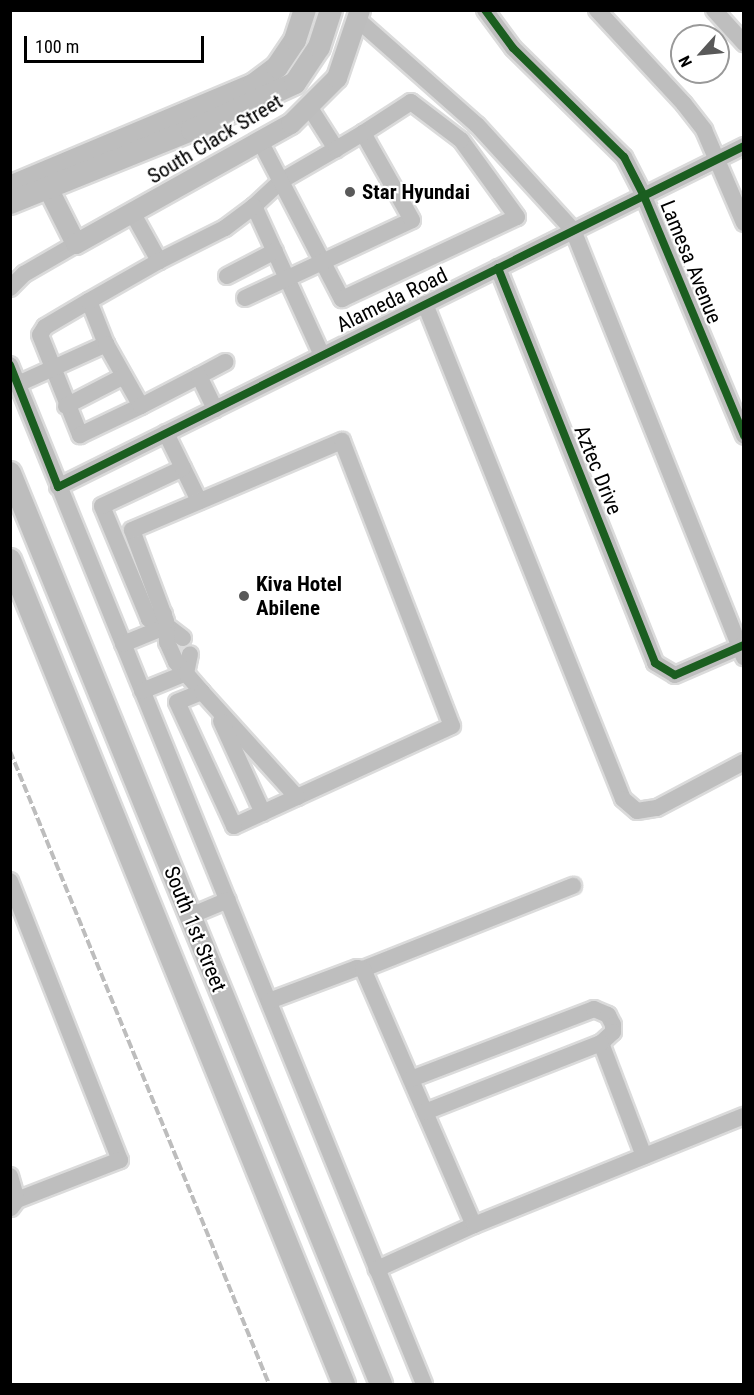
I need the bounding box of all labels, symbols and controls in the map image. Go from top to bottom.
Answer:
scale bar [27,24,207,62]
north arrow [670,24,730,84]
text: 100 m [35,36,79,57]
text: N [675,53,696,70]
street label: South Clack Street [143,89,287,189]
place label: Star Hyundai [362,179,470,205]
marker: Star Hyundai [343,185,357,199]
street label: Lamesa Avenue [655,197,727,327]
street label: Alameda Road [333,262,451,338]
street label: Aztec Drive [569,422,627,518]
place label: Kiva Hotel Abilene [256,571,342,621]
marker: Kiva Hotel Abilene [237,589,251,603]
street label: South 1st Street [158,863,232,995]

